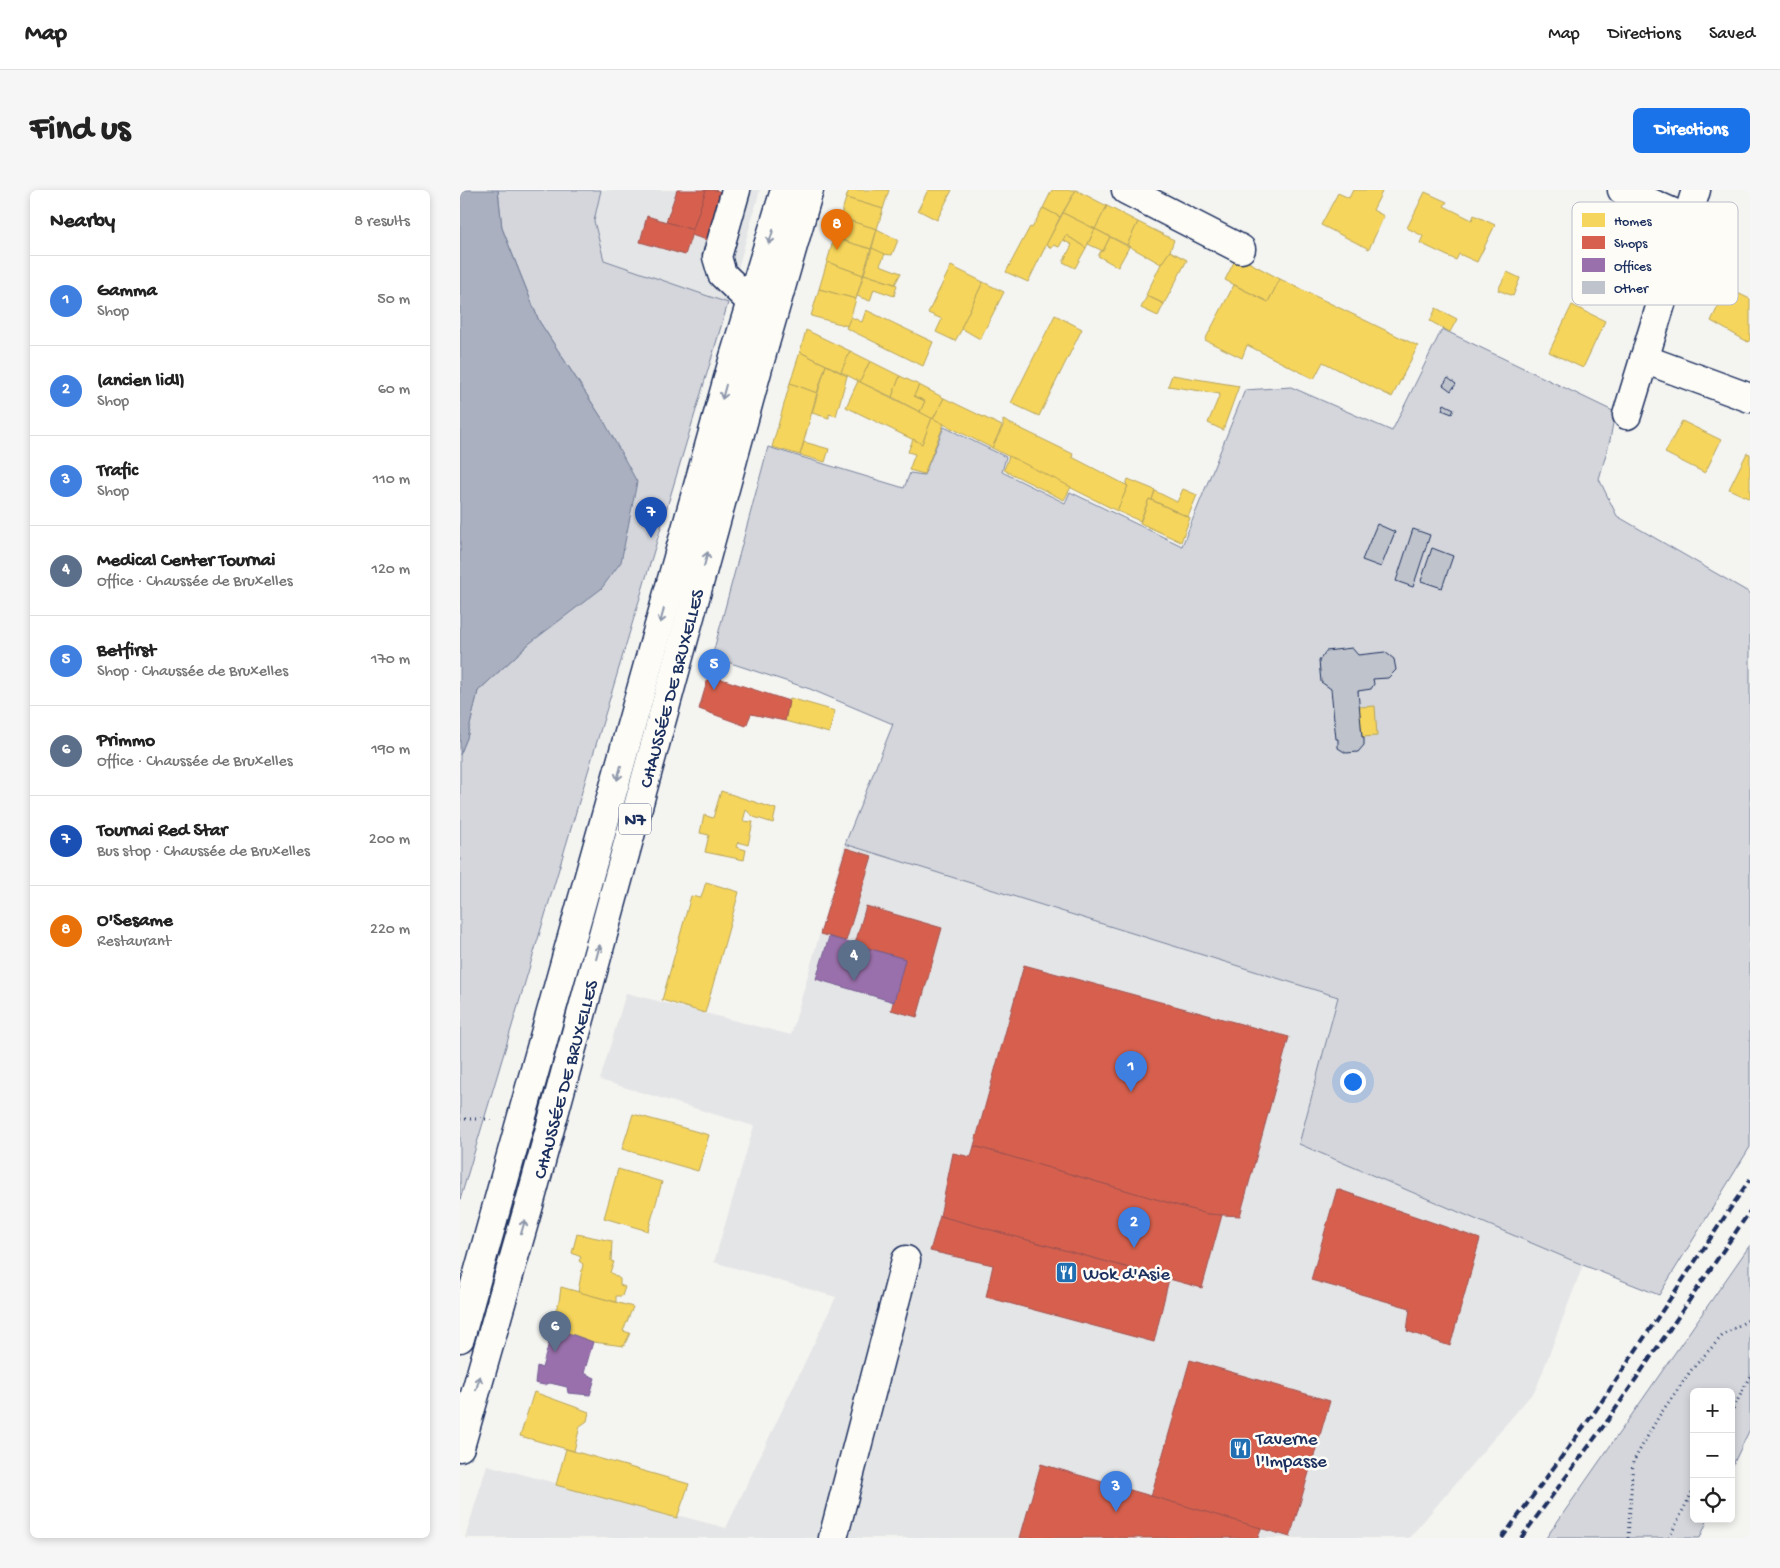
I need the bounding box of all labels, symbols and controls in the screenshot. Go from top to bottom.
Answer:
text: Map [25,20,67,49]
text: Map [1548,24,1580,45]
text: Directions [1608,24,1681,45]
text: Saved [1709,24,1755,45]
button: Directions [1633,108,1750,153]
text: Find us [30,110,130,151]
legend [1572,202,1738,305]
pin: 8 [821,209,853,250]
text: Nearby [50,210,115,235]
text: 8 results [354,213,410,232]
text: Homes [1614,214,1652,231]
one-way arrow [765,228,775,244]
text: Shops [1614,236,1648,253]
text: Offices [1614,259,1652,276]
text: Gamma [97,280,157,303]
text: Other [1614,281,1649,298]
text: 1 [63,291,69,310]
text: 50 m [377,291,410,310]
text: Shop [97,303,129,322]
text: (ancien lidl) [97,370,185,393]
text: 2 [62,381,70,400]
text: 60 m [378,381,410,400]
one-way arrow [719,384,729,400]
text: Shop [97,393,129,412]
text: Trafic [97,460,138,483]
text: 3 [62,471,70,490]
text: 110 m [373,471,410,490]
text: Shop [97,483,129,502]
pin: 7 [635,497,667,538]
text: Medical Center Tournai [97,550,275,573]
one-way arrow [702,552,711,568]
text: 4 [62,561,70,580]
text: 120 m [371,561,410,580]
text: Office · Chaussée de Bruxelles [97,573,293,592]
street label: CHAUSSÉE DE BRUXELLES [636,587,711,791]
one-way arrow [657,608,667,624]
text: Betfirst [97,640,156,663]
pin: 5 [698,649,730,690]
text: 5 [62,651,70,670]
text: 170 m [371,651,410,670]
text: Shop · Chaussée de Bruxelles [97,663,288,682]
text: Primmo [97,730,155,753]
text: 6 [62,741,70,760]
text: 190 m [371,741,410,760]
text: Office · Chaussée de Bruxelles [97,753,293,772]
one-way arrow [614,764,623,780]
road number: N7 [619,804,651,834]
text: Tournai Red Star [97,820,227,843]
text: 7 [62,831,70,850]
text: 200 m [369,831,410,850]
text: Bus stop · Chaussée de Bruxelles [97,843,310,862]
text: O'Sesame [97,910,173,933]
text: 8 [62,921,70,940]
text: 220 m [370,921,410,940]
text: Restaurant [97,933,171,952]
pin: 4 [838,940,870,981]
one-way arrow [594,945,603,961]
street label: CHAUSSÉE DE BRUXELLES [530,978,605,1182]
pin: 1 [1115,1051,1147,1092]
your location [1340,1069,1366,1095]
pin: 2 [1118,1207,1150,1248]
one-way arrow [519,1220,528,1236]
restaurant icon: Wok d'Asie [1055,1260,1079,1284]
place label: Wok d'Asie [1083,1264,1170,1287]
pin: 6 [539,1311,571,1352]
one-way arrow [474,1376,484,1392]
map controls [1690,1388,1735,1523]
button: + [1690,1388,1735,1433]
place label: Taverne l'Impasse [1255,1429,1327,1474]
button: − [1690,1433,1735,1478]
restaurant icon: Taverne l'Impasse [1228,1436,1252,1460]
pin: 3 [1100,1471,1132,1512]
button: locate [1690,1478,1735,1523]

